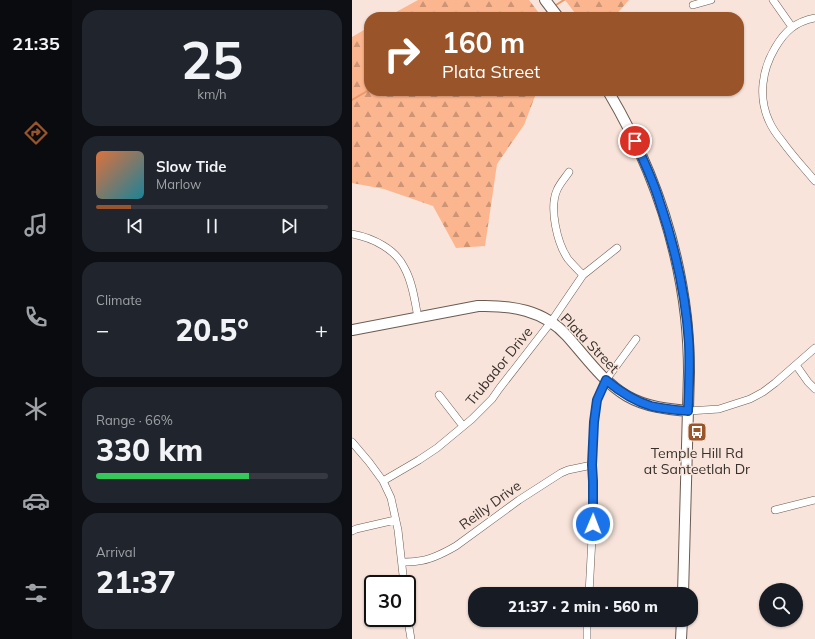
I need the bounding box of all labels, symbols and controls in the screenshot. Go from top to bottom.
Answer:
text: 160 m [442,25,525,60]
text: 25 [181,27,243,92]
icon: right [376,28,428,80]
text: 21:35 [12,32,60,55]
text: Plata Street [442,60,540,83]
text: km/h [197,86,227,102]
icon: directions [22,119,50,147]
pin [618,124,652,158]
icon: arrive [624,130,646,152]
text: Slow Tide [156,157,226,176]
text: Marlow [156,176,201,192]
icon: music [22,211,50,239]
icon: previous [124,215,146,237]
icon: pause [201,215,223,237]
icon: next [278,215,300,237]
text: Climate [96,292,142,308]
icon: phone [22,303,50,331]
street label: Plata Street [557,309,623,377]
text: 20.5° [175,311,249,349]
text: − [96,316,109,344]
text: + [315,316,328,344]
street label: Trubador Drive [462,323,536,409]
icon: climate [22,395,50,423]
text: Range · 66% [96,412,173,428]
bus stop icon: Temple Hill Rd at Santeetlah Dr [686,421,708,443]
text: 330 km [96,431,203,469]
place label: Temple Hill Rd at Santeetlah Dr [644,444,751,478]
street label: Reilly Drive [456,477,524,533]
icon: car [22,487,50,515]
position arrow [572,503,614,545]
text: Arrival [96,544,136,560]
text: 21:37 [96,563,176,601]
speed limit sign: 30 [364,575,416,627]
icon: filters [22,579,50,607]
map controls [759,583,803,627]
button: search [759,583,803,627]
text: 21:37 · 2 min · 560 m [508,597,658,616]

